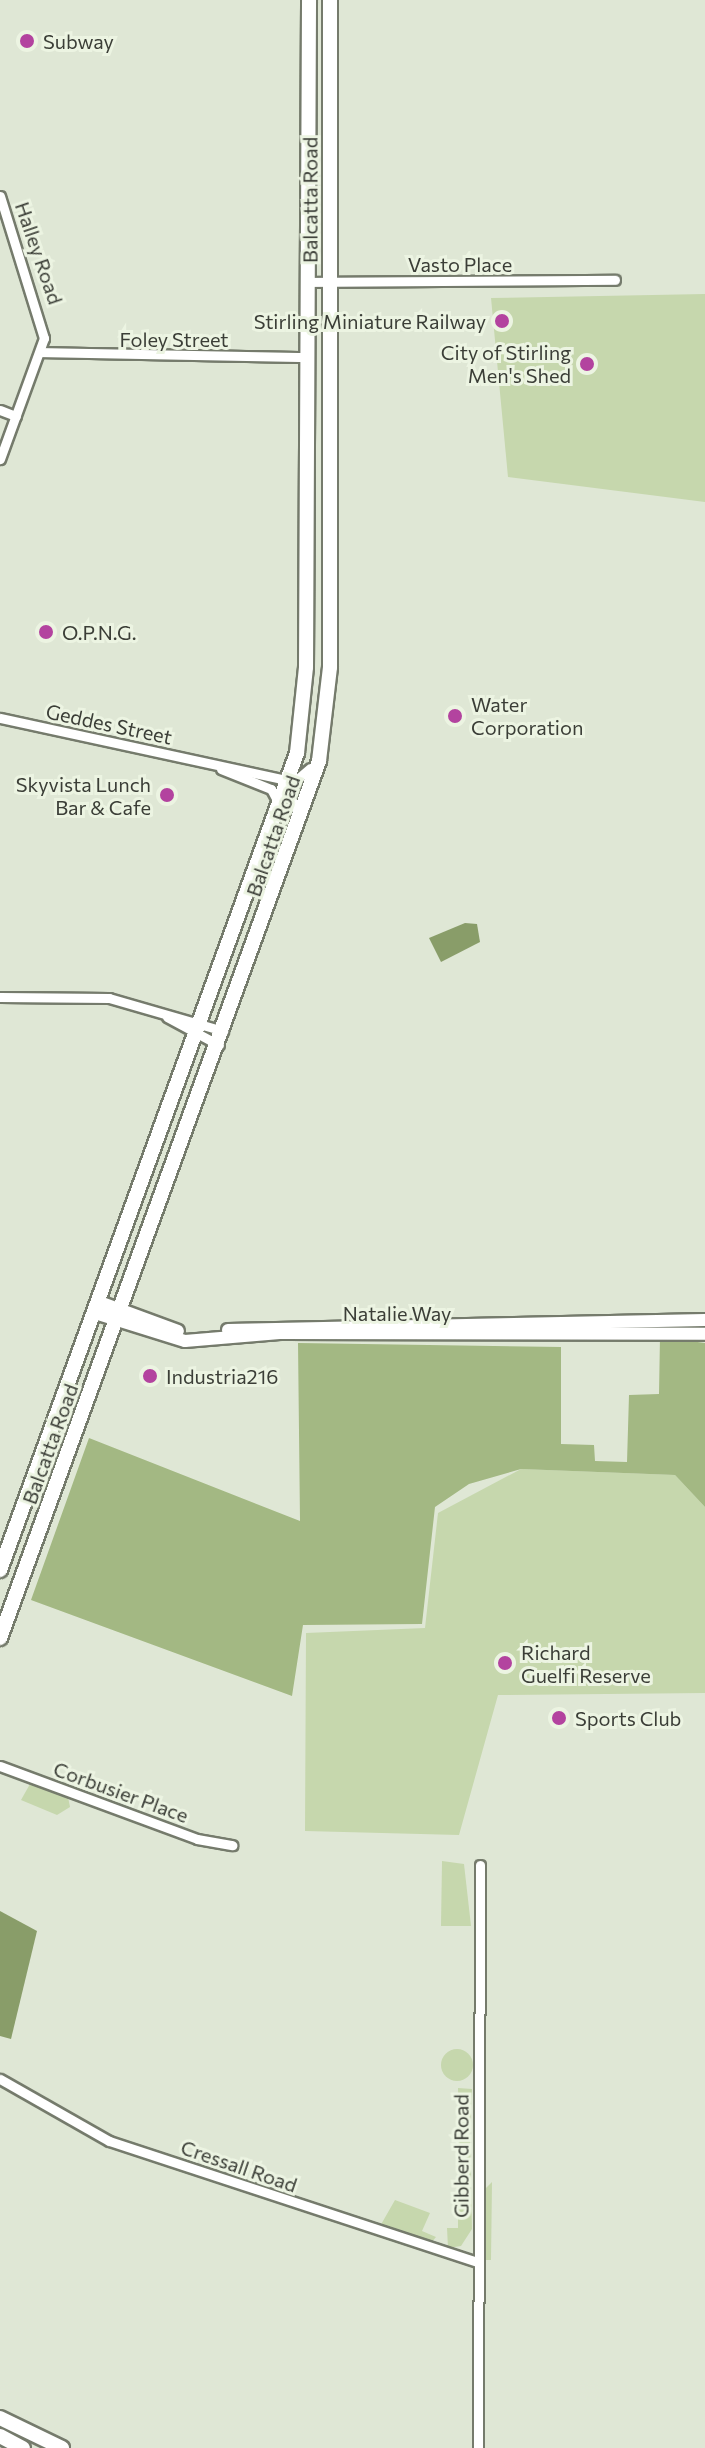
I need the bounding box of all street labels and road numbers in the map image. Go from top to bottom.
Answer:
street label: Balcatta Road [298,137,322,263]
street label: Halley Road [10,199,68,307]
street label: Vasto Place [408,252,512,276]
street label: Foley Street [119,327,229,351]
street label: Geddes Street [44,699,174,749]
street label: Balcatta Road [241,772,305,900]
street label: Natalie Way [343,1301,451,1325]
street label: Balcatta Road [17,1381,83,1507]
street label: Corbusier Place [50,1756,192,1828]
street label: Gibberd Road [449,2094,473,2218]
street label: Cressall Road [178,2135,300,2197]

